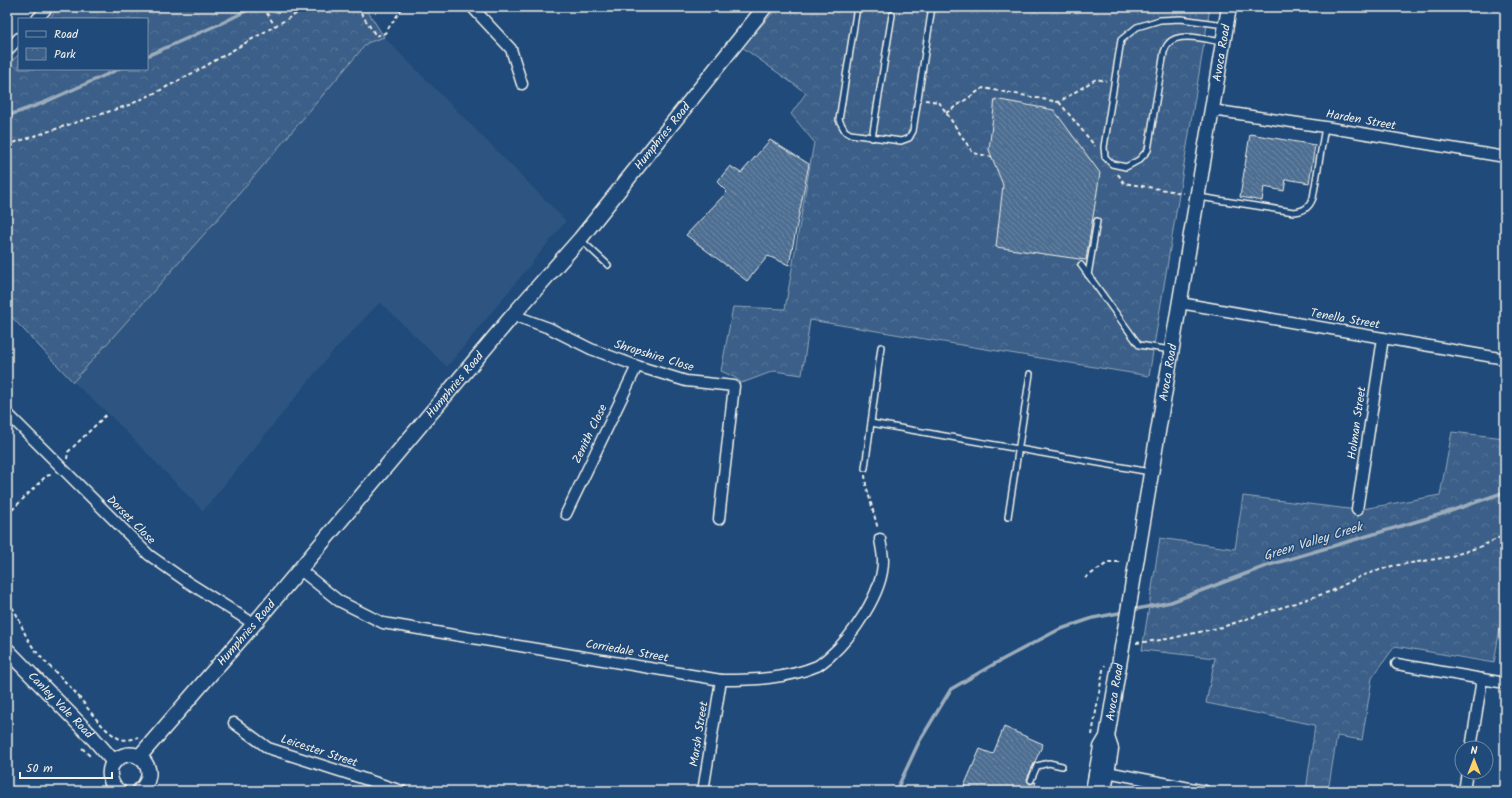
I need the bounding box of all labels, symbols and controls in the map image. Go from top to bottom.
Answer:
legend [18,18,148,70]
street label: Avoca Road [1207,22,1236,83]
text: Road [54,25,79,44]
text: Park [54,45,76,64]
street label: Humphries Road [629,97,696,174]
street label: Harden Street [1325,105,1398,136]
street label: Tenella Street [1309,304,1382,335]
street label: Shropshire Close [612,335,697,377]
street label: Avoca Road [1154,341,1182,402]
street label: Humphries Road [421,347,489,422]
street label: Holman Street [1342,385,1372,461]
street label: Zenith Close [567,401,613,467]
street label: Dorset Close [102,491,160,549]
water label: Green Valley Creek [1261,516,1367,567]
street label: Humphries Road [212,595,281,670]
street label: Corriedale Street [584,634,670,668]
street label: Avoca Road [1100,661,1129,722]
street label: Canley Vale Road [23,667,99,744]
street label: Marsh Street [684,700,714,768]
street label: Leicester Street [278,730,360,772]
north arrow [1454,740,1494,780]
text: N [1471,742,1478,760]
scale bar [20,754,112,780]
text: 50 m [26,759,53,778]

